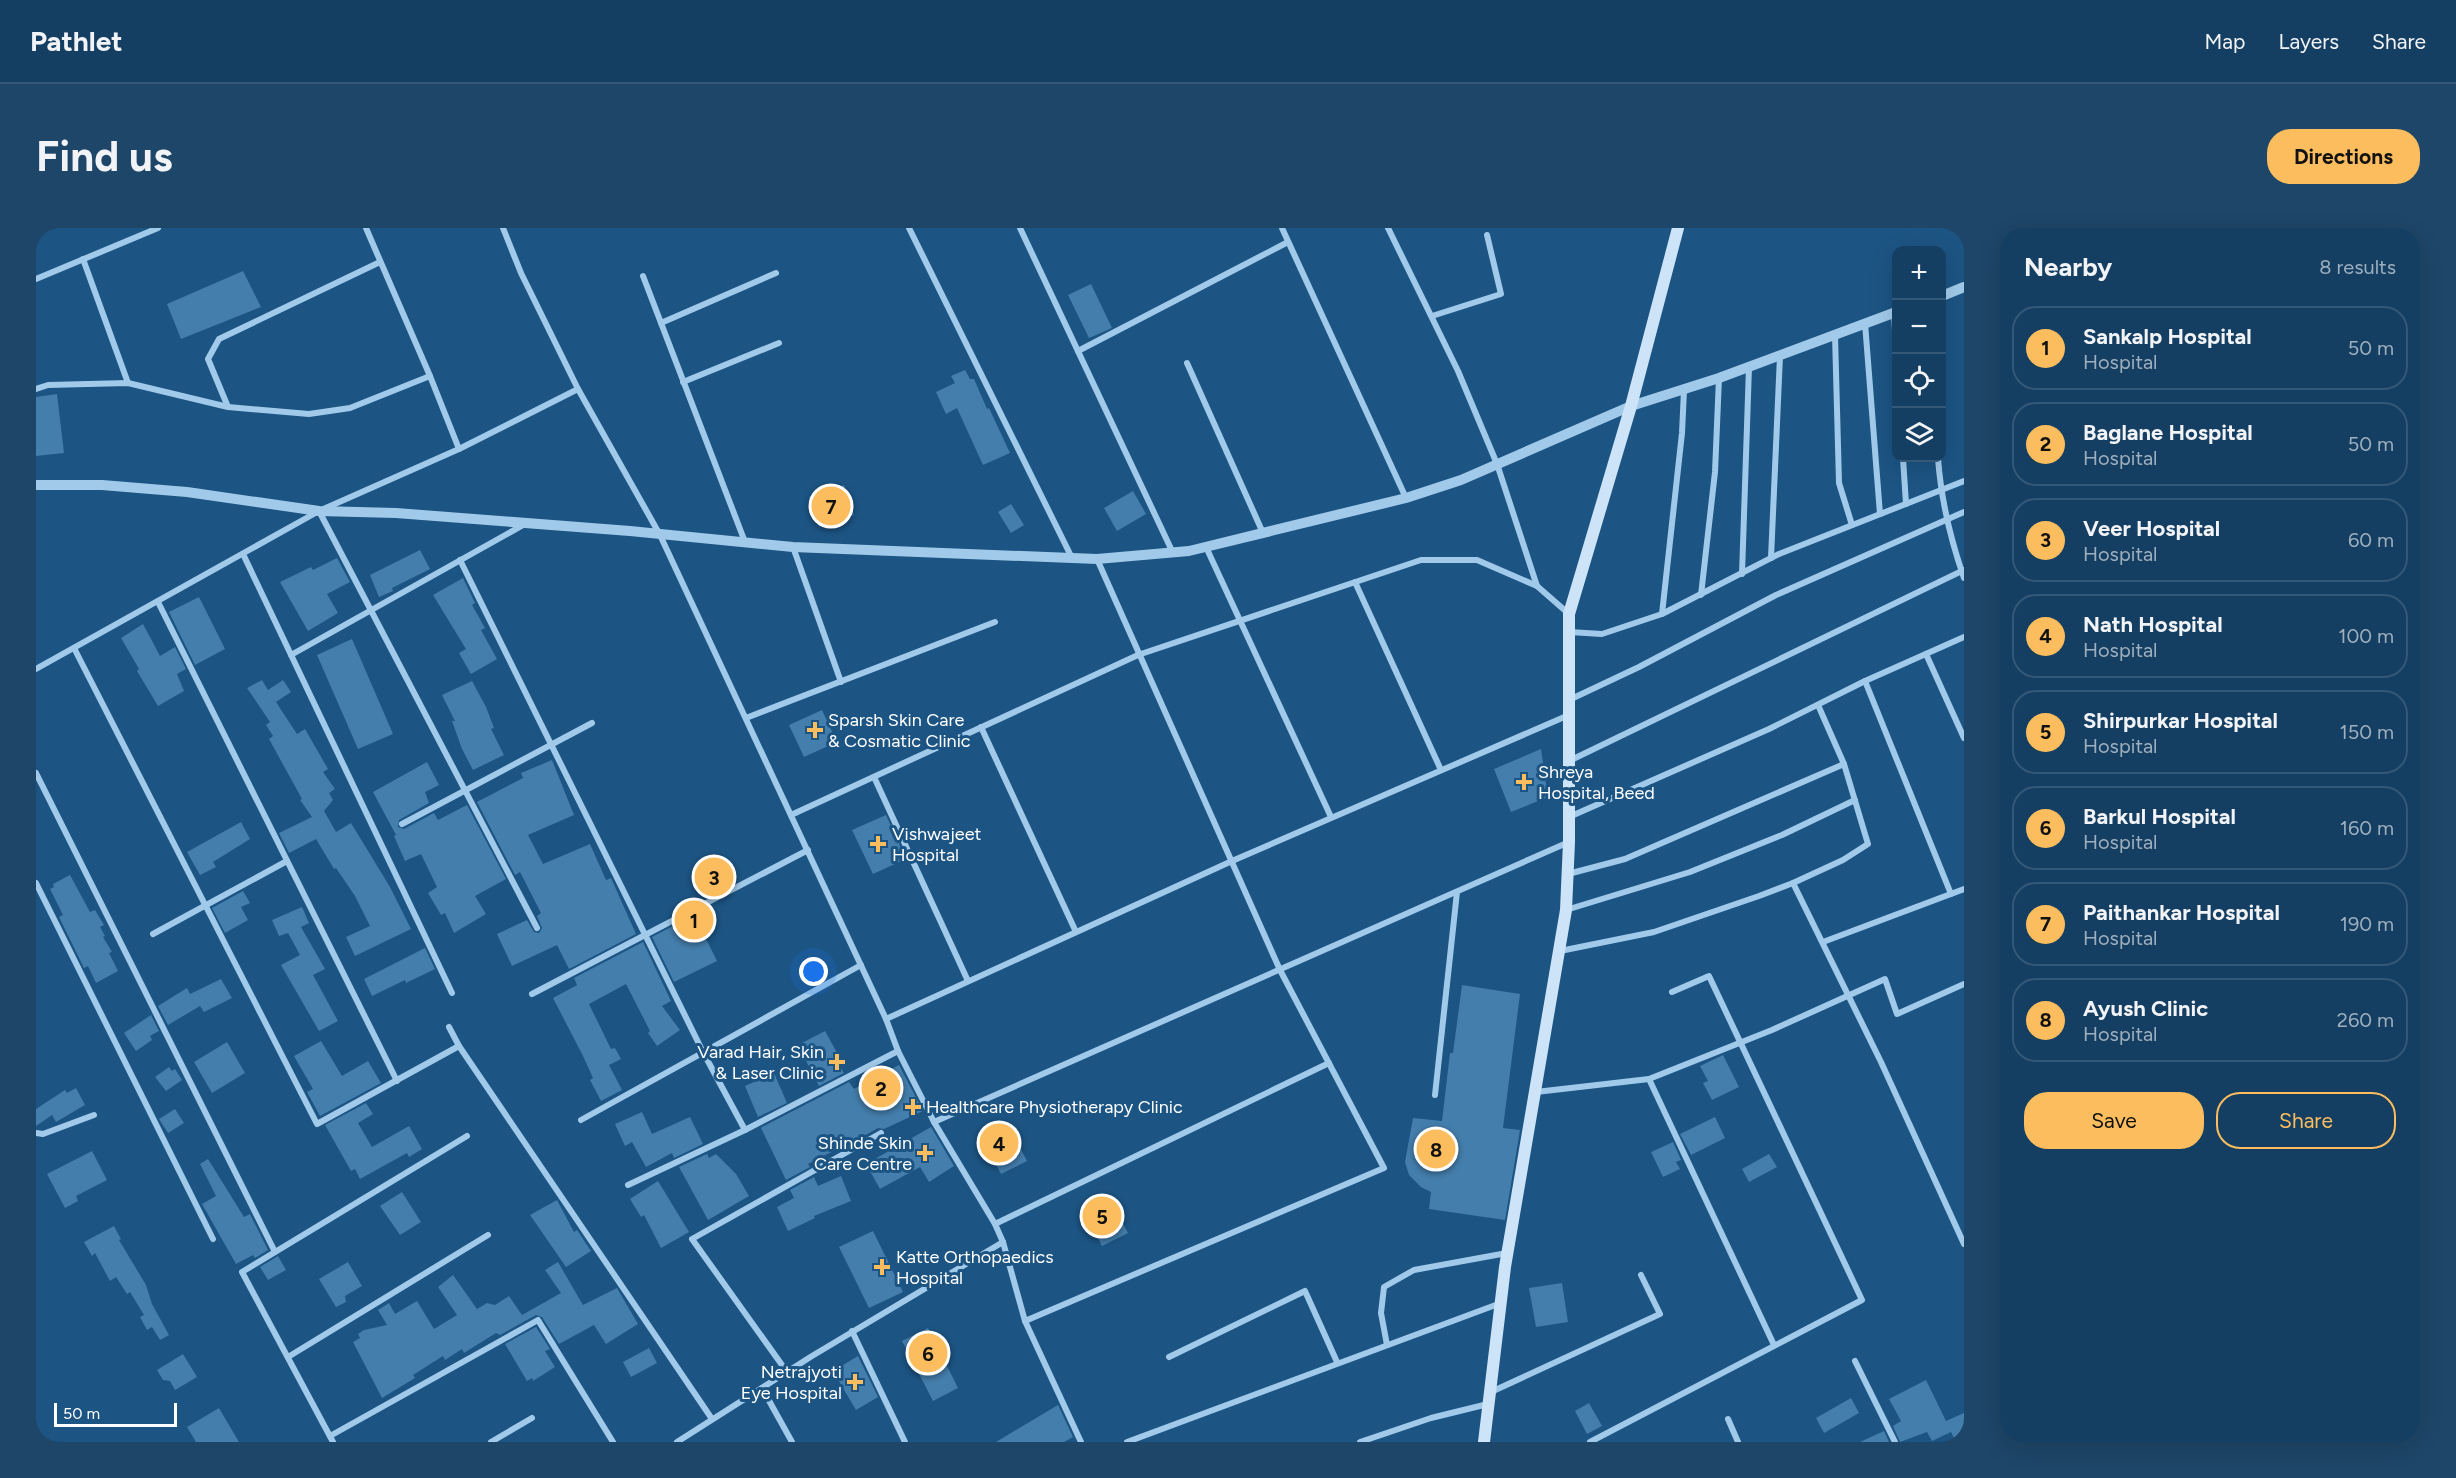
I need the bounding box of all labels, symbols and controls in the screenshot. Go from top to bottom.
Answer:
text: Pathlet [30,24,122,58]
text: Map [2205,29,2245,54]
text: Layers [2278,29,2339,54]
text: Share [2372,29,2426,54]
button: Directions [2267,129,2420,184]
text: Find us [36,131,173,182]
map controls [1892,246,1946,462]
button: + [1892,246,1946,300]
text: Nearby [2024,251,2112,283]
text: 8 results [2319,255,2396,279]
button: − [1892,300,1946,354]
text: Sankalp Hospital [2083,323,2252,350]
text: 1 [2041,336,2050,360]
text: 50 m [2348,336,2394,360]
text: Hospital [2083,350,2158,374]
button: locate [1892,354,1946,408]
button: layers [1892,408,1946,462]
text: Baglane Hospital [2083,419,2253,446]
text: 2 [2040,432,2051,456]
text: 50 m [2348,432,2394,456]
text: Hospital [2083,446,2158,470]
pin: 7 [812,484,850,528]
text: Veer Hospital [2083,515,2220,542]
text: 3 [2040,528,2051,552]
text: 60 m [2348,528,2394,552]
text: Hospital [2083,542,2158,566]
text: Nath Hospital [2083,611,2223,638]
text: 4 [2039,624,2052,648]
text: 100 m [2338,624,2394,648]
text: Hospital [2083,638,2158,662]
text: Shirpurkar Hospital [2083,707,2278,734]
place label: Sparsh Skin Care & Cosmatic Clinic [828,709,971,752]
text: 5 [2040,720,2051,744]
text: 150 m [2339,720,2394,744]
marker: Sparsh Skin Care & Cosmatic Clinic [806,721,824,739]
text: Hospital [2083,734,2158,758]
place label: Shreya Hospital, Beed [1538,761,1655,804]
marker: Shreya Hospital, Beed [1515,773,1533,791]
text: Barkul Hospital [2083,803,2236,830]
text: 6 [2040,816,2051,840]
text: 160 m [2340,816,2394,840]
place label: Vishwajeet Hospital [892,823,982,866]
text: Hospital [2083,830,2158,854]
marker: Vishwajeet Hospital [869,835,887,853]
pin: 3 [694,854,734,900]
pin: 1 [674,898,714,942]
text: Paithankar Hospital [2083,899,2280,926]
text: 7 [2040,912,2051,936]
text: 190 m [2340,912,2394,936]
text: Hospital [2083,926,2158,950]
your location [799,957,828,986]
text: Ayush Clinic [2083,995,2208,1022]
text: 8 [2039,1008,2052,1032]
text: 260 m [2337,1008,2394,1032]
text: Hospital [2083,1022,2158,1046]
place label: Varad Hair, Skin & Laser Clinic [697,1041,824,1084]
marker: Varad Hair, Skin & Laser Clinic [828,1053,846,1071]
pin: 2 [862,1066,900,1110]
button: Save [2024,1092,2204,1149]
button: Share [2216,1092,2396,1149]
place label: Healthcare Physiotherapy Clinic [926,1096,1183,1118]
marker: Healthcare Physiotherapy Clinic [904,1098,922,1116]
pin: 4 [980,1120,1018,1166]
pin: 8 [1416,1126,1456,1172]
place label: Shinde Skin Care Centre [814,1132,912,1175]
marker: Shinde Skin Care Centre [916,1144,934,1162]
pin: 5 [1082,1194,1122,1238]
place label: Katte Orthopaedics Hospital [896,1246,1054,1289]
marker: Katte Orthopaedics Hospital [873,1258,891,1276]
pin: 6 [908,1330,948,1376]
place label: Netrajyoti Eye Hospital [741,1361,842,1404]
marker: Netrajyoti Eye Hospital [846,1373,864,1391]
scale bar [54,1400,177,1428]
text: 50 m [63,1404,100,1423]

